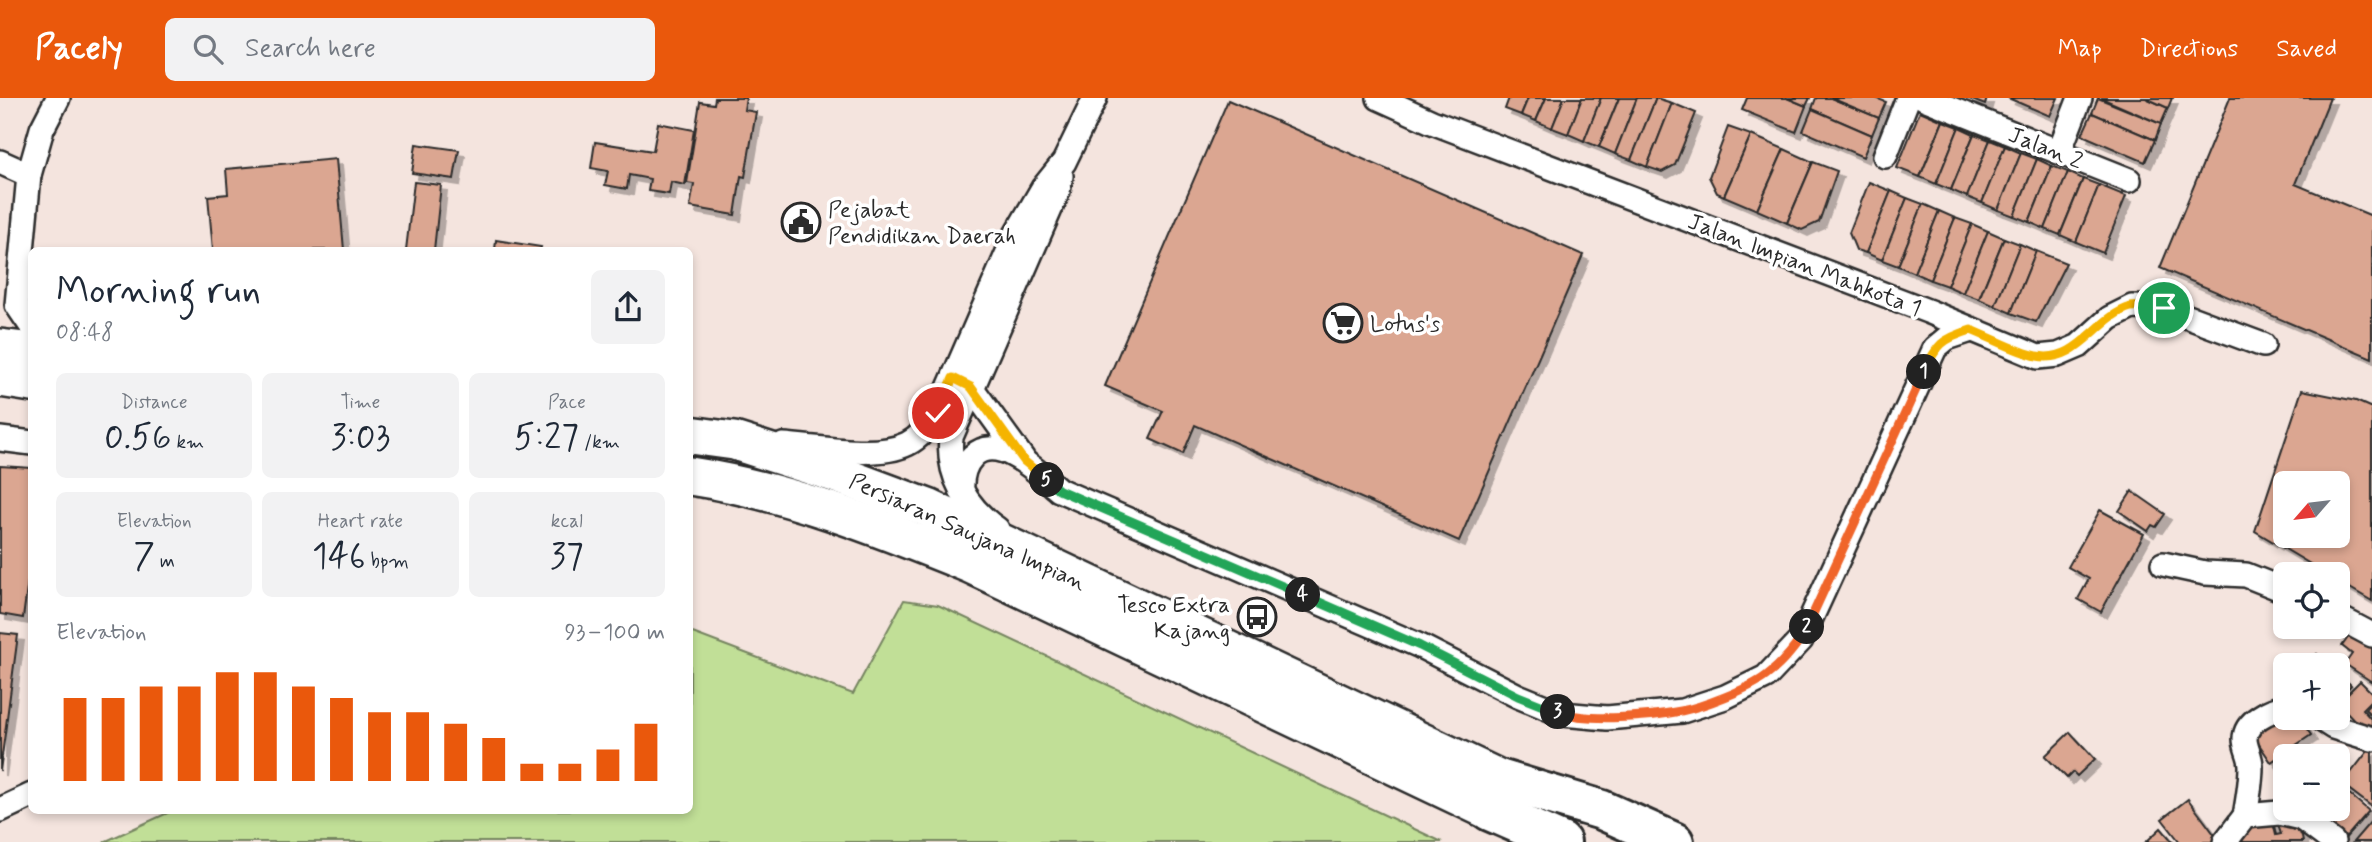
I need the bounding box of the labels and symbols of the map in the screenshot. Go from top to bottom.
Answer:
street label: Jalan 2 [2004,120,2087,177]
place label: Pejabat Pendidikan Daerah [828,196,1016,252]
public building icon: Pejabat Pendidikan Daerah [780,201,822,243]
street label: Jalan Impian Mahkota 1 [1683,207,1925,324]
pin [2134,278,2194,338]
supermarket icon: Lotus's [1322,302,1364,344]
place label: Lotus's [1370,310,1440,340]
pin: 1 [1906,354,1941,390]
pin [908,383,968,443]
pin: 5 [1030,462,1064,498]
street label: Persiaran Saujana Impian [844,467,1090,599]
north arrow [2273,471,2350,548]
pin: 4 [1286,578,1320,612]
place label: Tesco Extra Kajang [1117,591,1230,647]
bus stop icon: Tesco Extra Kajang [1236,596,1278,638]
pin: 2 [1790,610,1825,644]
pin: 3 [1540,694,1576,730]

